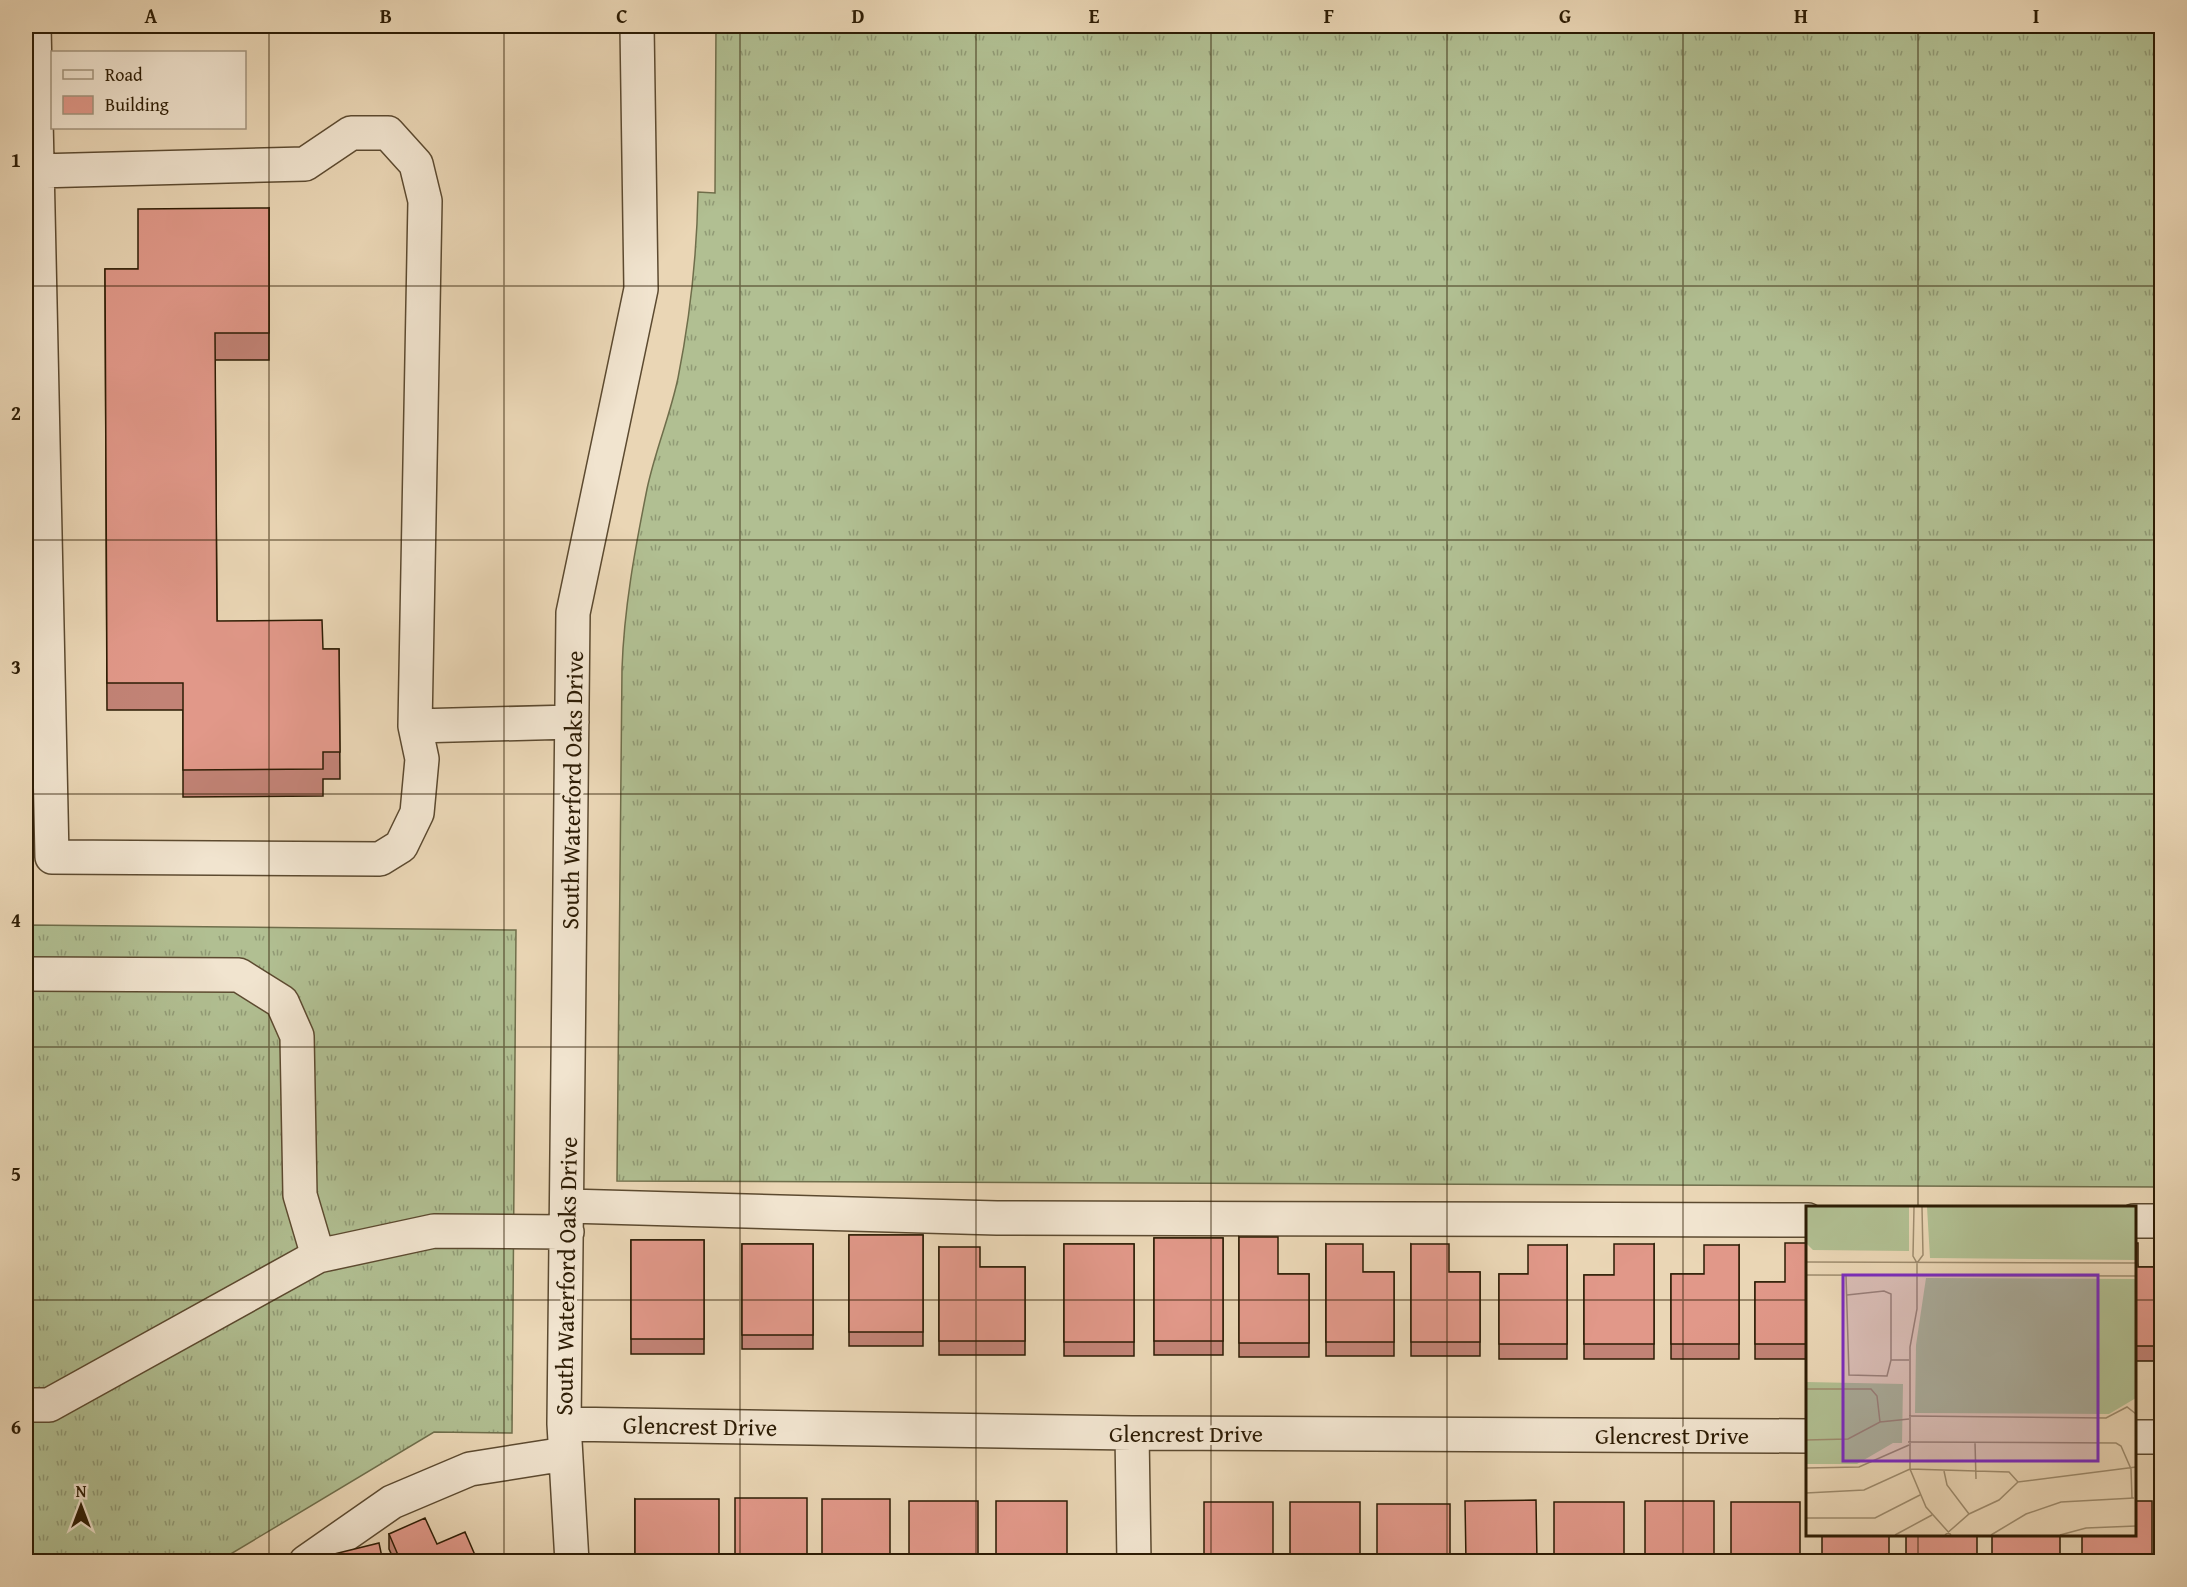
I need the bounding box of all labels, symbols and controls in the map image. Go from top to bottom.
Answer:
text: A [145,1,158,30]
text: B [380,1,392,30]
text: C [616,1,628,30]
text: D [851,1,865,30]
text: E [1089,1,1100,30]
text: F [1324,1,1334,30]
text: G [1559,1,1571,30]
text: H [1794,1,1808,30]
text: I [2033,1,2039,30]
legend [51,51,246,129]
text: Road [105,61,143,88]
text: Building [105,91,169,118]
text: 1 [11,145,21,174]
text: 2 [11,398,21,427]
street label: South Waterford Oaks Drive [552,650,592,930]
text: 3 [11,652,21,681]
text: 4 [11,905,21,934]
street label: South Waterford Oaks Drive [546,1136,586,1416]
text: 5 [11,1159,21,1188]
inset map [1806,1206,2136,1536]
street label: Glencrest Drive [623,1407,777,1445]
text: 6 [11,1412,21,1441]
street label: Glencrest Drive [1109,1416,1263,1451]
street label: Glencrest Drive [1595,1418,1749,1453]
north arrow [51,1476,111,1536]
text: N [76,1479,87,1503]

